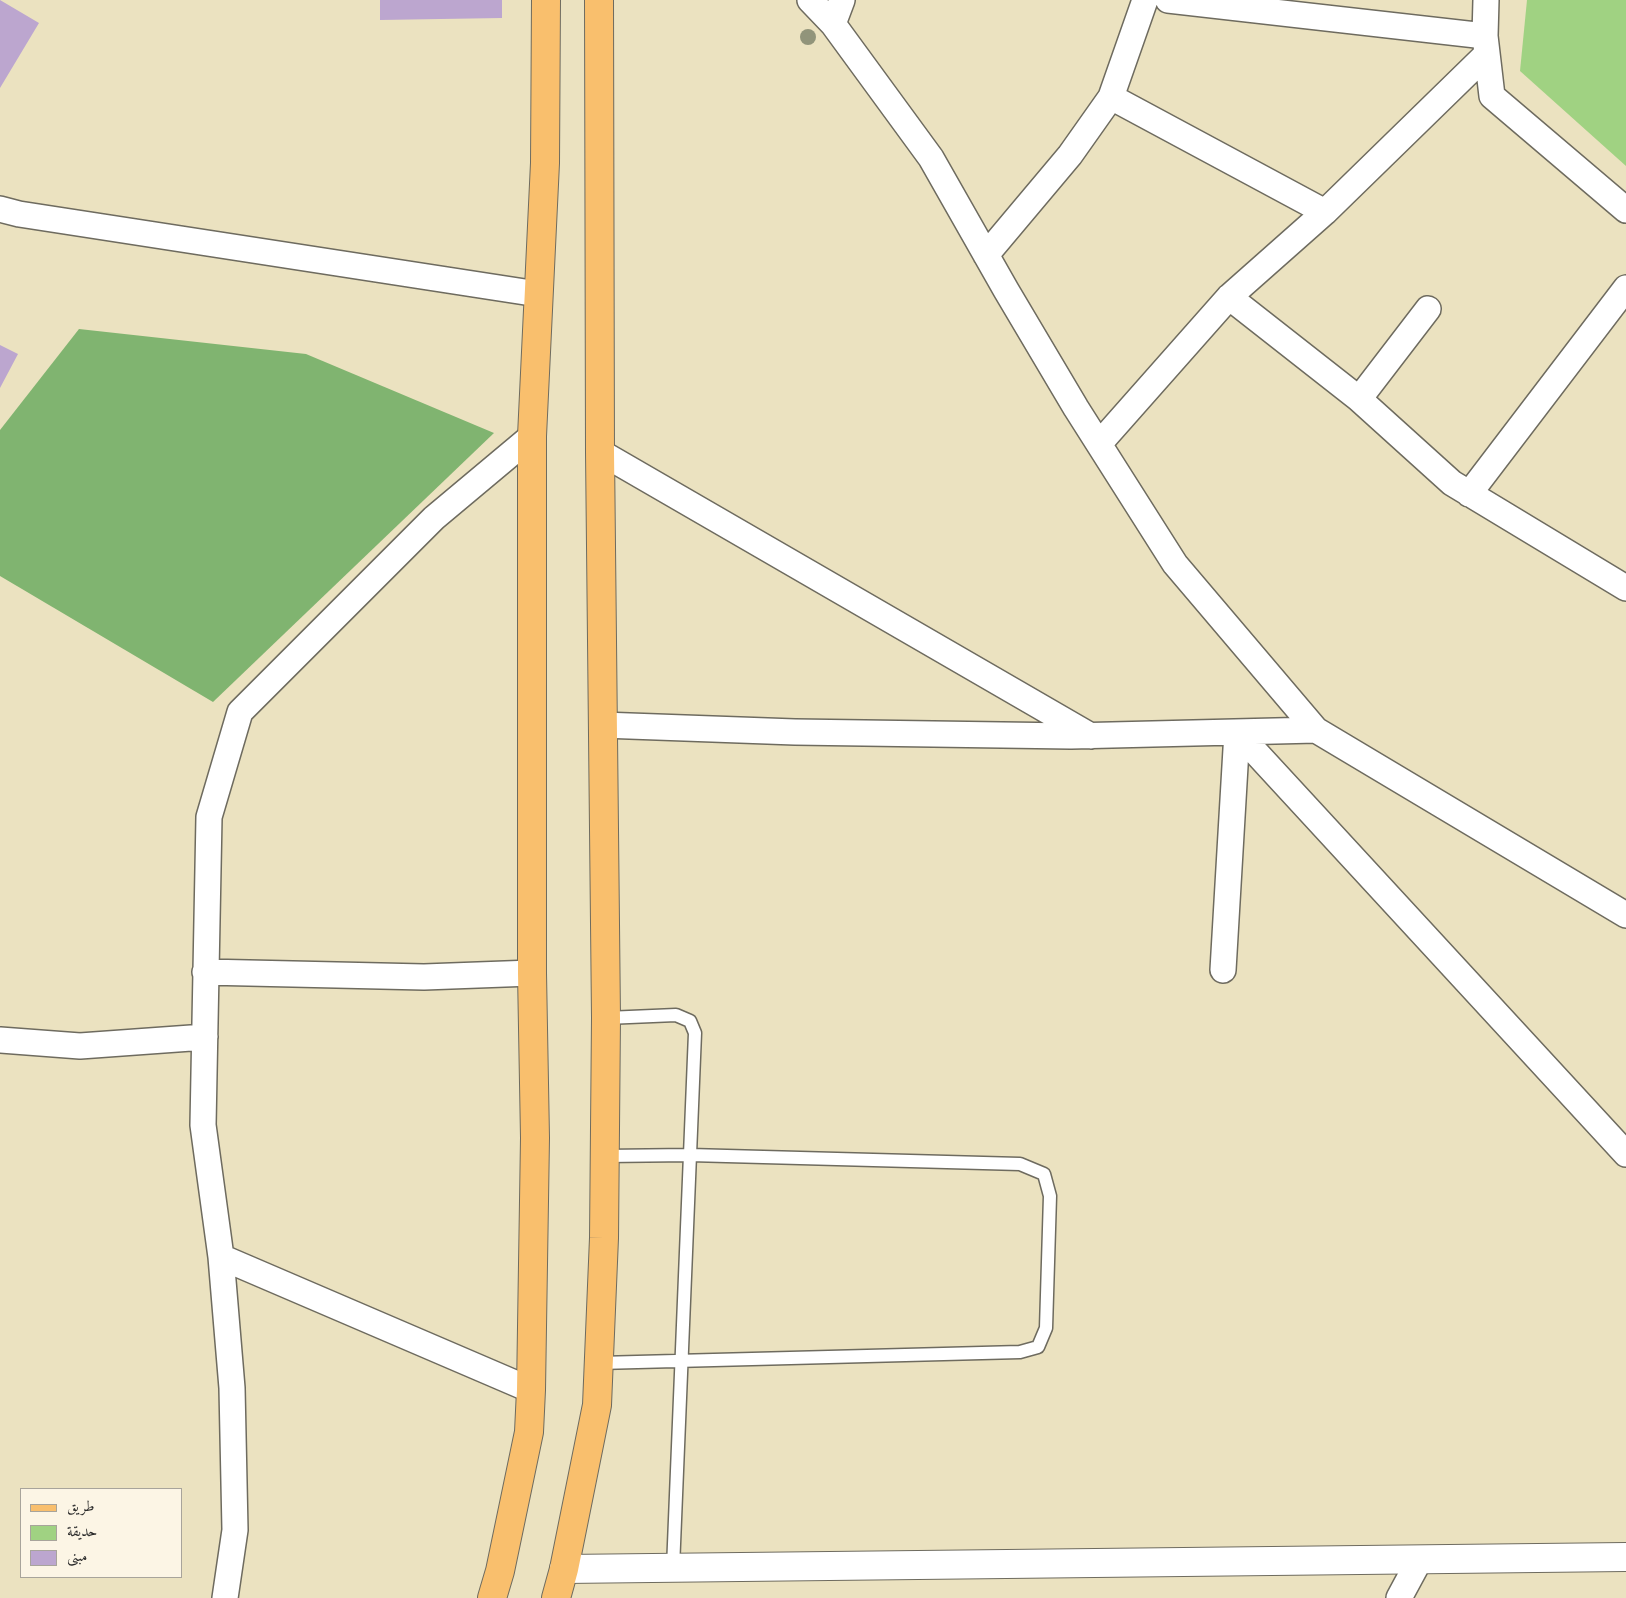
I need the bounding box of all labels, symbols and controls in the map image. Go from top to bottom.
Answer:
legend [20,1488,182,1578]
text: طريق [67,1496,94,1516]
text: حديقة [67,1521,97,1541]
text: مبنى [67,1546,87,1566]

